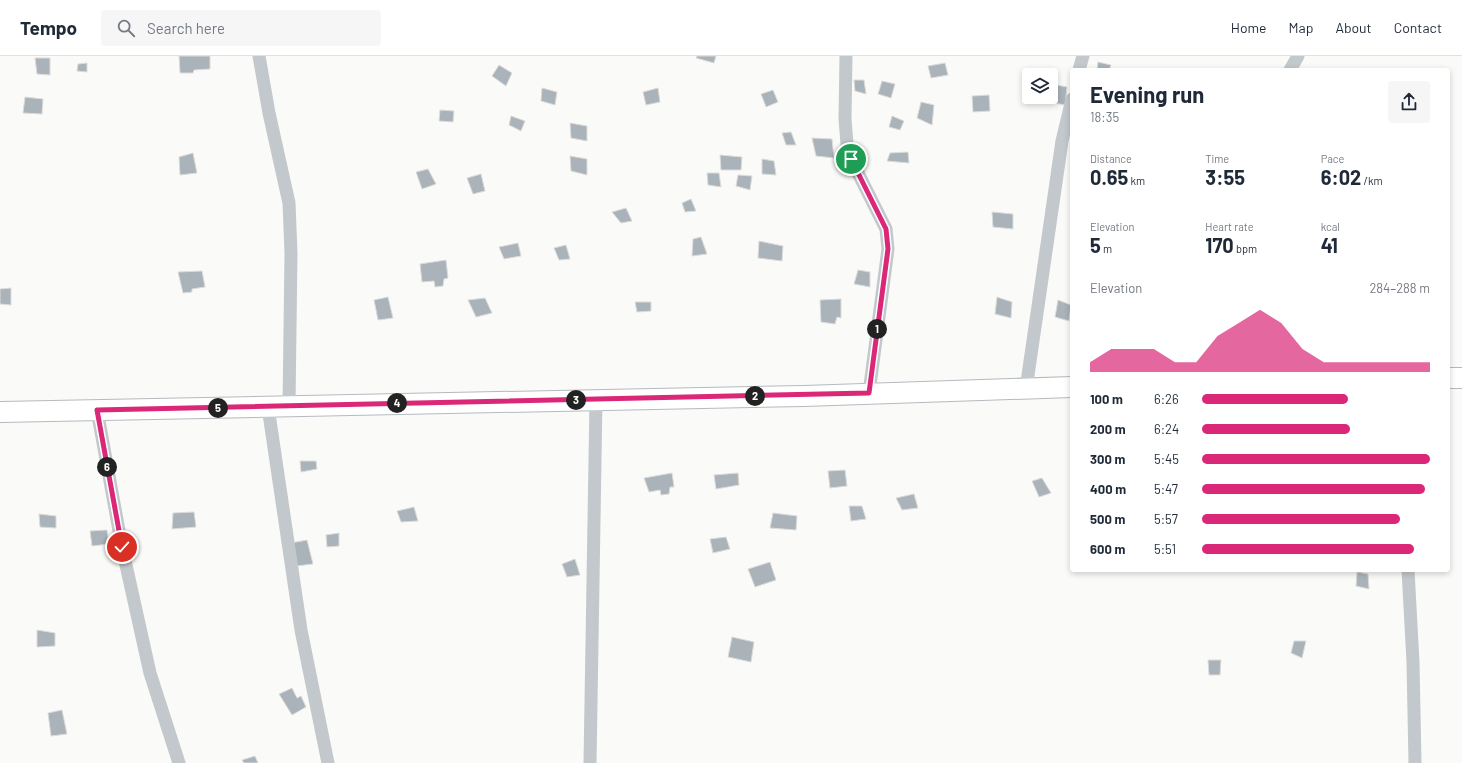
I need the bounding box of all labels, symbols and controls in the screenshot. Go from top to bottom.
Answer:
search box [101,10,381,46]
text: Tempo [20,16,77,39]
icon: search [115,17,137,39]
text: Search here [147,19,225,37]
text: Home [1231,19,1267,36]
text: Map [1289,19,1313,36]
text: About [1335,19,1372,36]
text: Contact [1394,19,1442,36]
map controls [1022,68,1058,104]
button: layers [1022,68,1058,104]
text: Evening run [1090,81,1204,107]
button: share [1388,81,1430,123]
text: 18:35 [1090,109,1119,125]
pin [834,142,868,176]
icon: arrive [840,148,862,170]
text: Distance [1090,152,1132,165]
text: Time [1205,152,1229,165]
text: Pace [1321,152,1344,165]
text: 0.65 [1090,165,1128,189]
text: 3:55 [1205,165,1245,189]
text: 6:02 [1321,165,1361,189]
text: km [1128,174,1145,187]
text: /km [1361,174,1383,187]
text: Elevation [1090,220,1134,233]
text: Heart rate [1205,220,1254,233]
text: kcal [1321,220,1340,233]
text: 5 [1090,233,1101,257]
text: 170 [1205,233,1234,257]
text: 41 [1321,233,1338,257]
text: m [1101,242,1112,255]
text: bpm [1234,242,1257,255]
text: Elevation [1090,280,1142,296]
text: 284–288 m [1369,280,1430,296]
pin: 1 [867,319,887,339]
text: 1 [875,322,879,335]
pin: 2 [745,386,765,406]
text: 2 [752,389,758,402]
pin: 3 [566,390,586,410]
text: 100 m [1090,391,1123,407]
text: 6:26 [1154,391,1179,407]
pin: 4 [387,393,407,413]
text: 3 [573,393,579,406]
text: 4 [394,396,400,409]
pin: 5 [208,398,228,418]
text: 5 [215,401,221,414]
text: 200 m [1090,421,1126,437]
text: 6:24 [1154,421,1179,437]
text: 300 m [1090,451,1125,467]
text: 5:45 [1154,451,1179,467]
pin: 6 [97,457,117,477]
text: 6 [104,460,110,473]
text: 400 m [1090,481,1126,497]
text: 5:47 [1154,481,1178,497]
text: 500 m [1090,511,1125,527]
text: 5:57 [1154,511,1178,527]
pin [105,530,139,564]
icon: check [111,536,133,558]
text: 600 m [1090,541,1125,557]
text: 5:51 [1154,541,1176,557]

